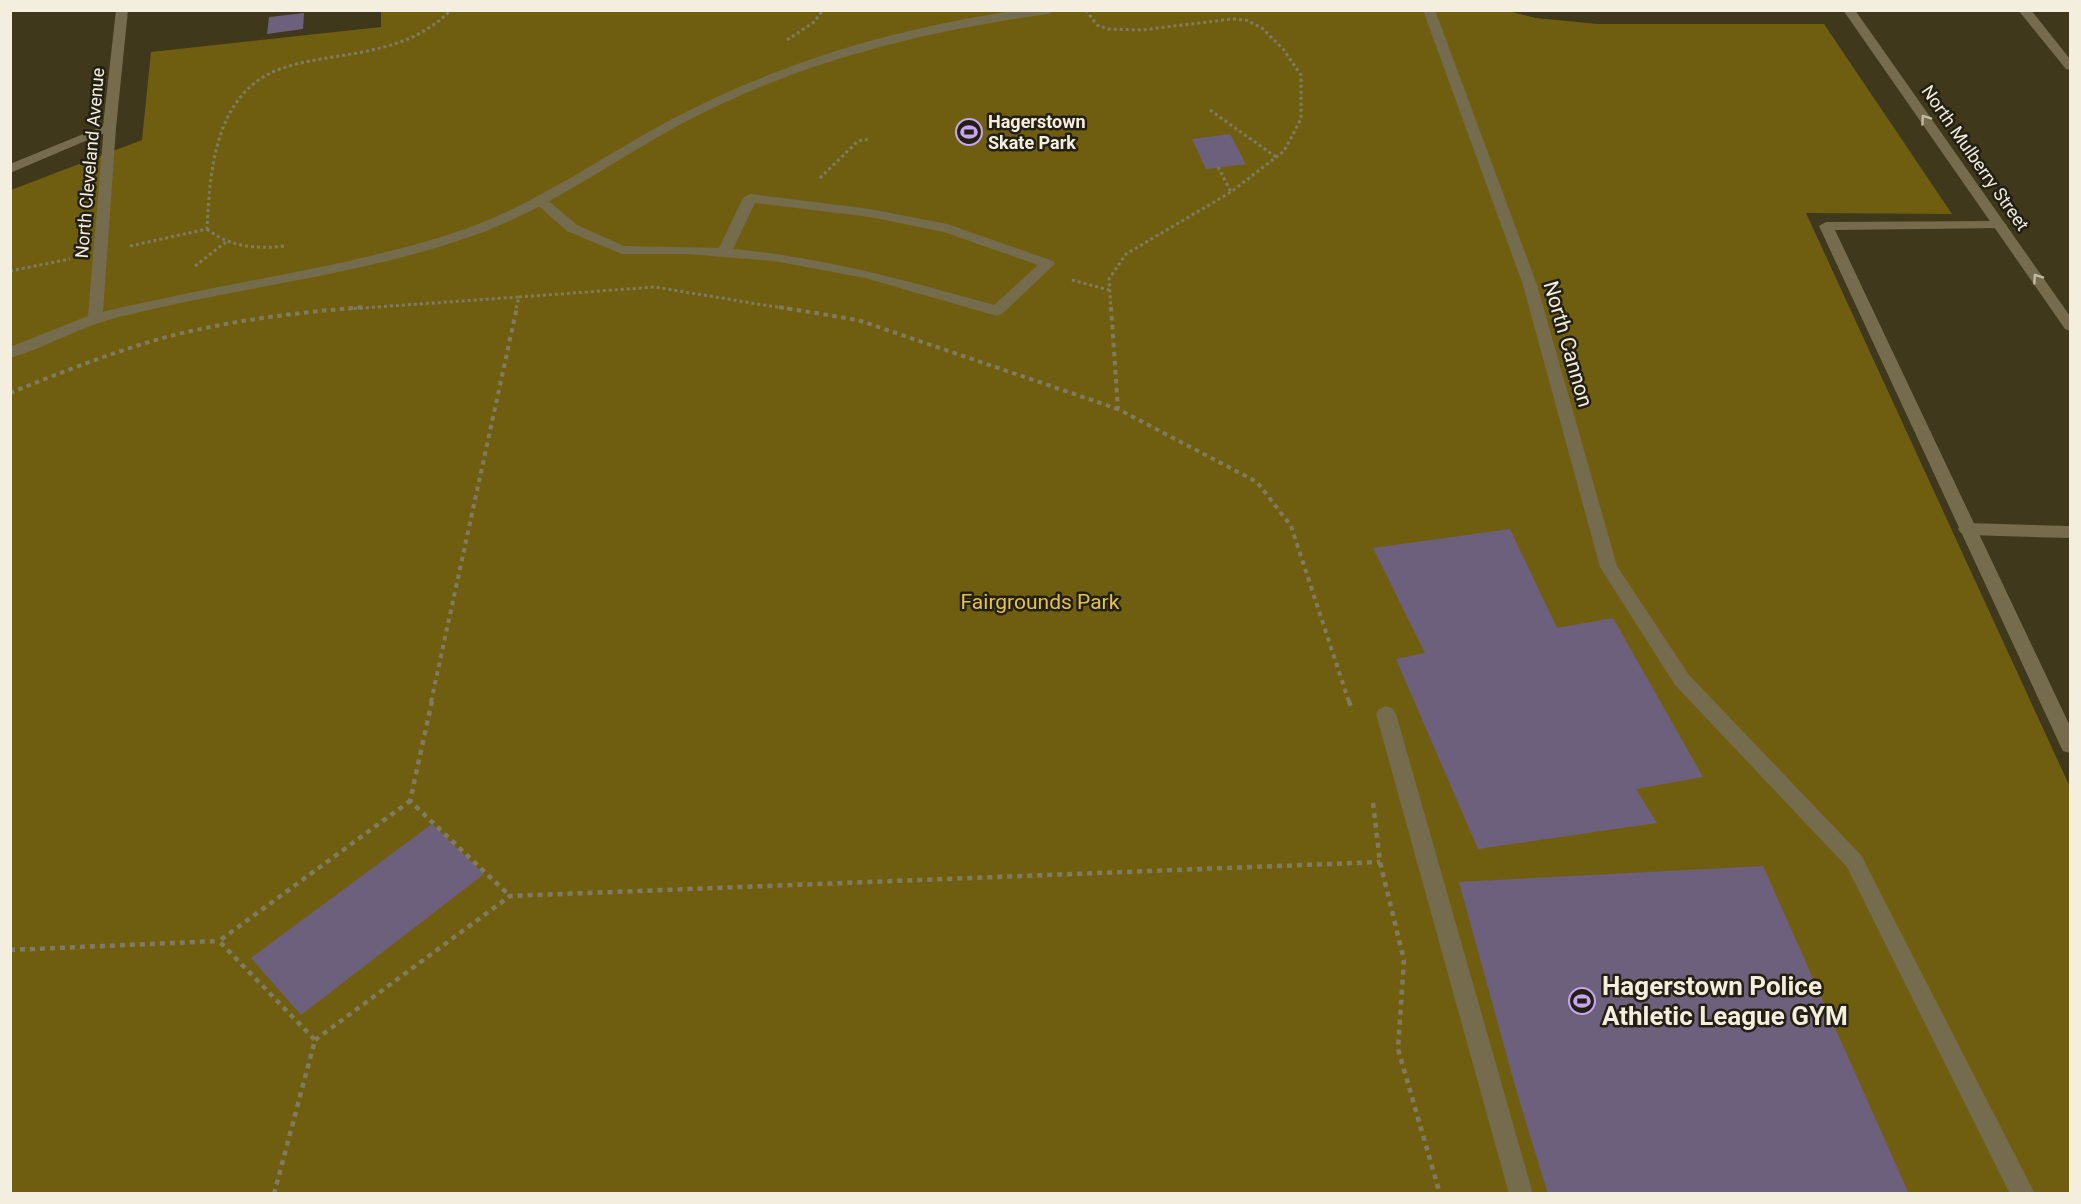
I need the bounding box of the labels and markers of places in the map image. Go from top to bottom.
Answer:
place label: Hagerstown Skate Park [988,111,1086,153]
sports icon: Hagerstown Skate Park [954,117,984,147]
place label: Hagerstown Police Athletic League GYM [1602,971,1848,1031]
sports icon: Hagerstown Police Athletic League GYM [1567,986,1597,1016]

